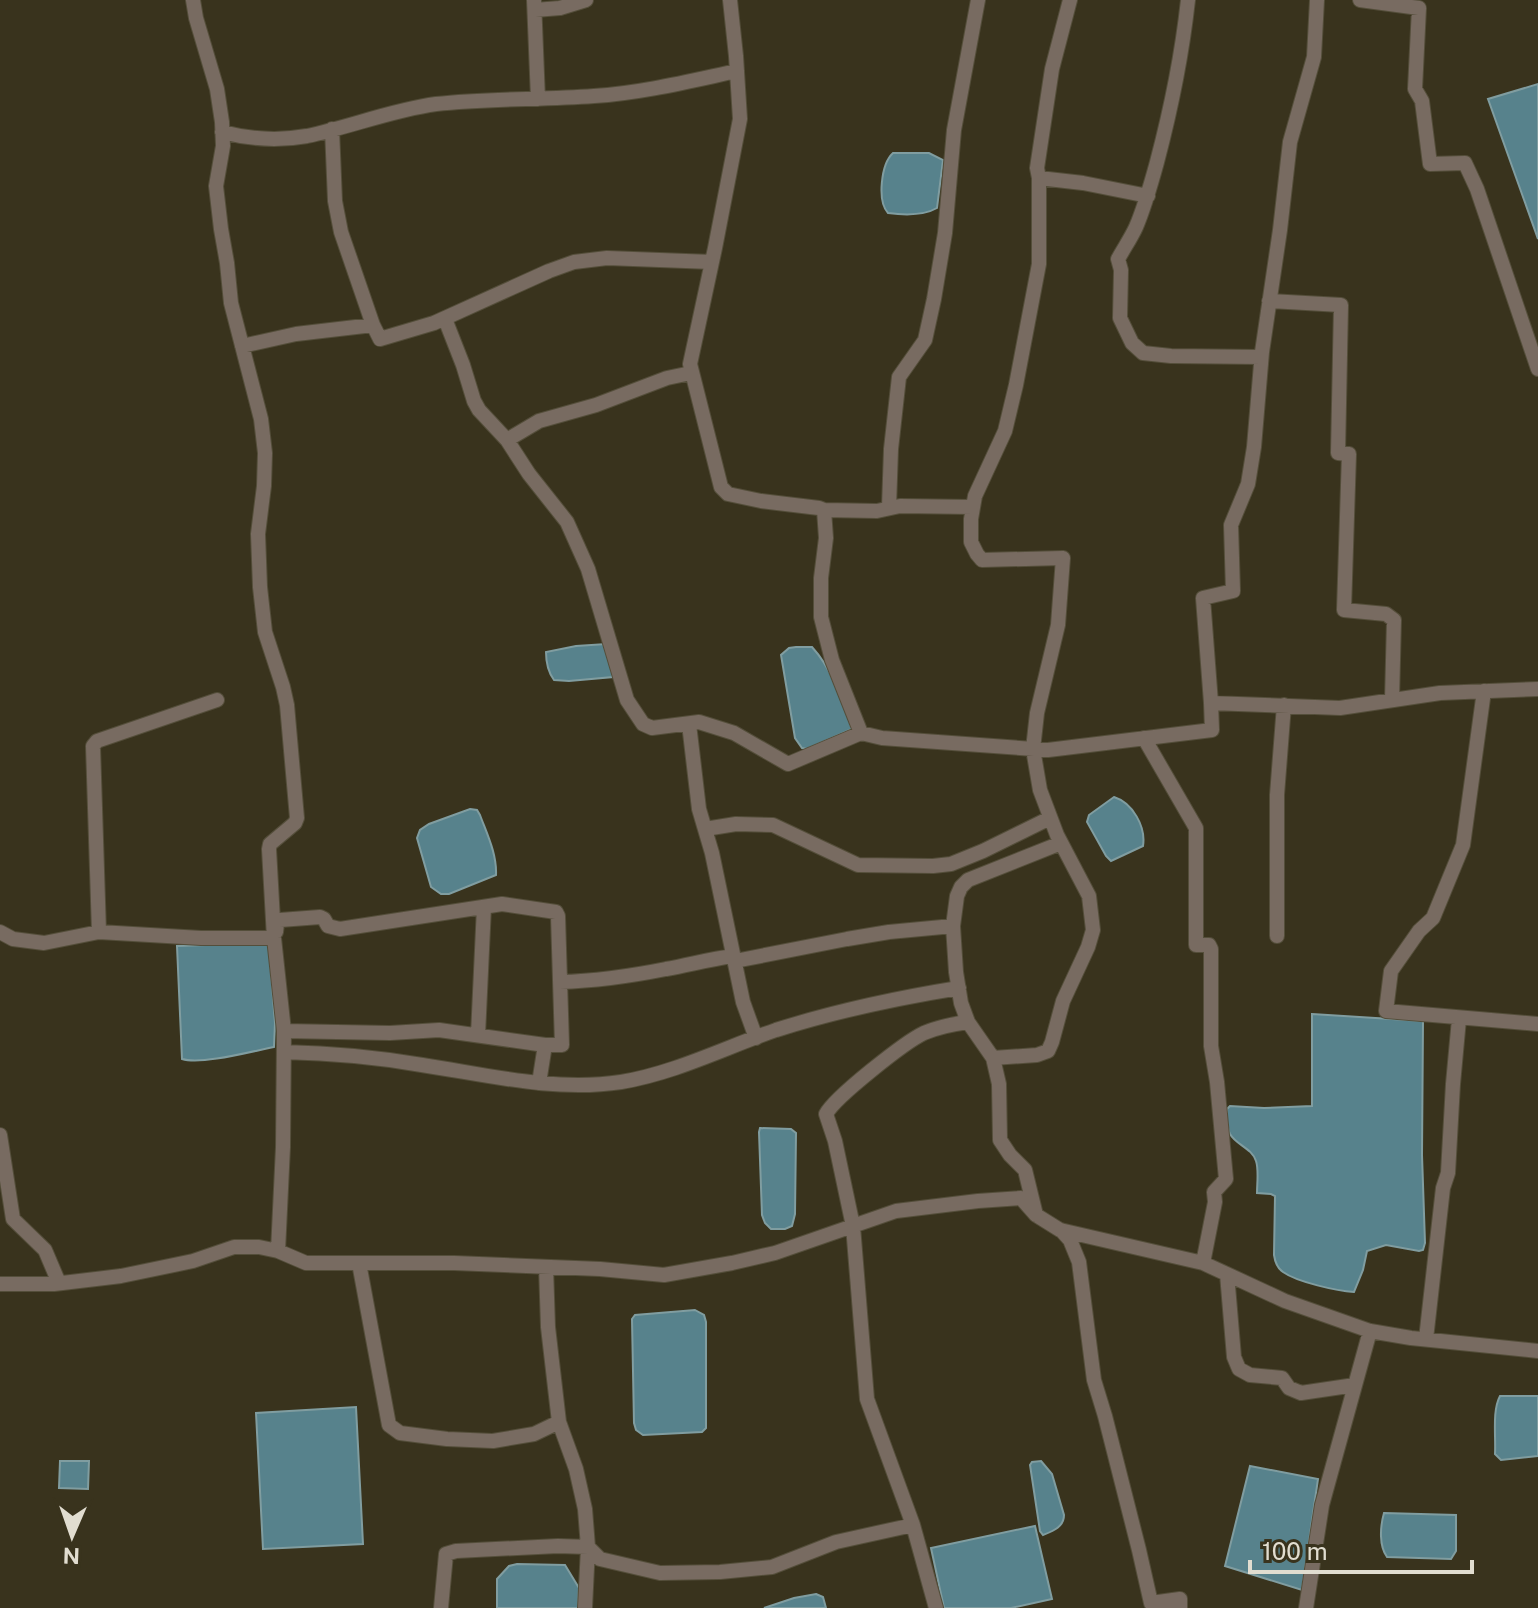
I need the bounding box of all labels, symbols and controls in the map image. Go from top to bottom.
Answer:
north arrow [32,1496,112,1576]
scale bar [1250,1524,1472,1574]
text: 100 m [1262,1537,1328,1565]
text: N [62,1543,80,1569]

